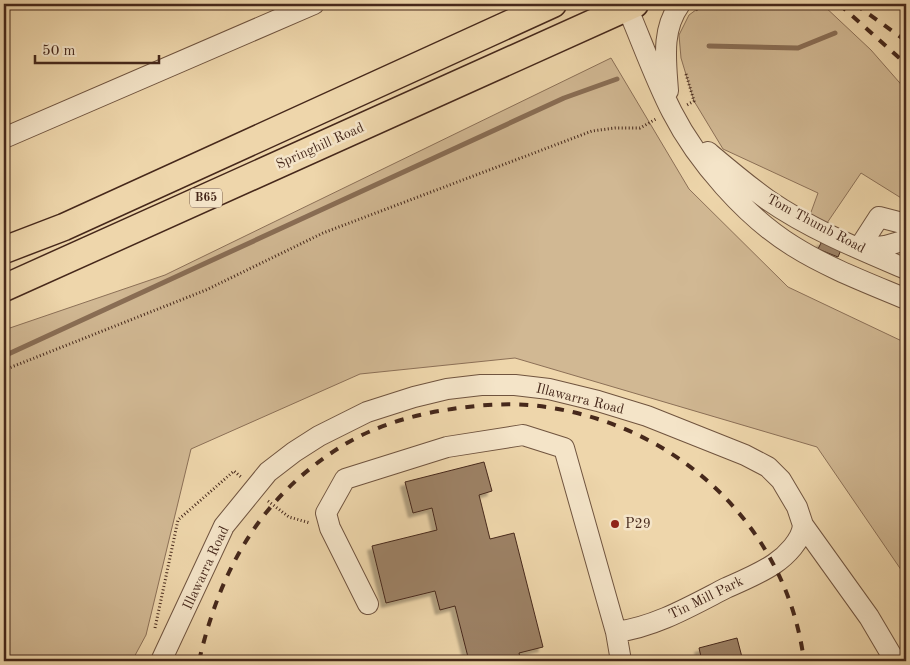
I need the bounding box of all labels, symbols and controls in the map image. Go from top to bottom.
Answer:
scale bar [35,32,159,64]
text: 50 m [42,44,76,59]
street label: Springhill Road [274,120,366,172]
road number: B65 [190,188,222,208]
street label: Tom Thumb Road [764,192,868,256]
street label: Illawarra Road [534,381,626,417]
place label: P29 [625,517,651,531]
marker: P29 [609,518,621,530]
street label: Illawarra Road [181,524,231,612]
street label: Tin Mill Park [666,574,746,622]

